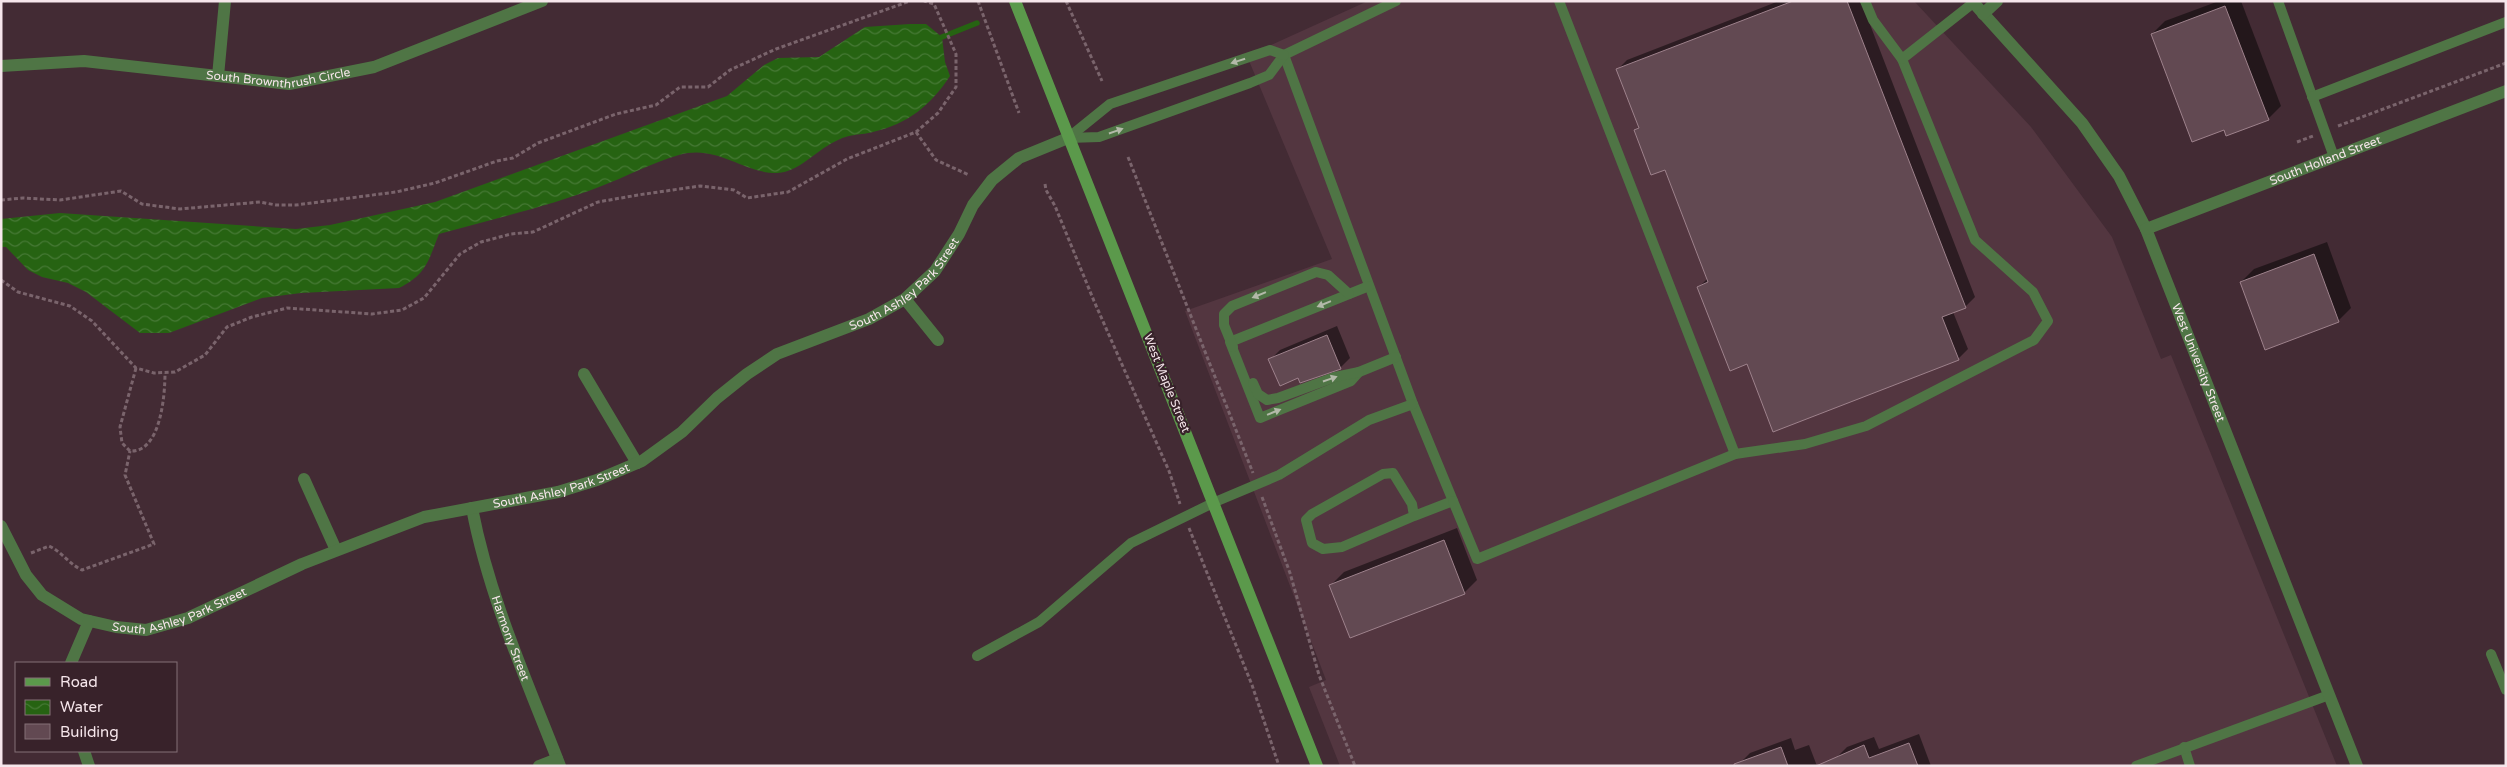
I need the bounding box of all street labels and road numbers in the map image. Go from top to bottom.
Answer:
street label: South Brownthrush Circle [205,65,352,91]
street label: South Holland Street [2268,132,2383,188]
street label: South Ashley Park Street [847,235,962,333]
street label: West University Street [2169,301,2228,424]
street label: West Maple Street [1141,332,1193,435]
street label: South Ashley Park Street [492,460,632,511]
street label: South Ashley Park Street [110,584,249,637]
street label: Harmony Street [489,594,533,683]

